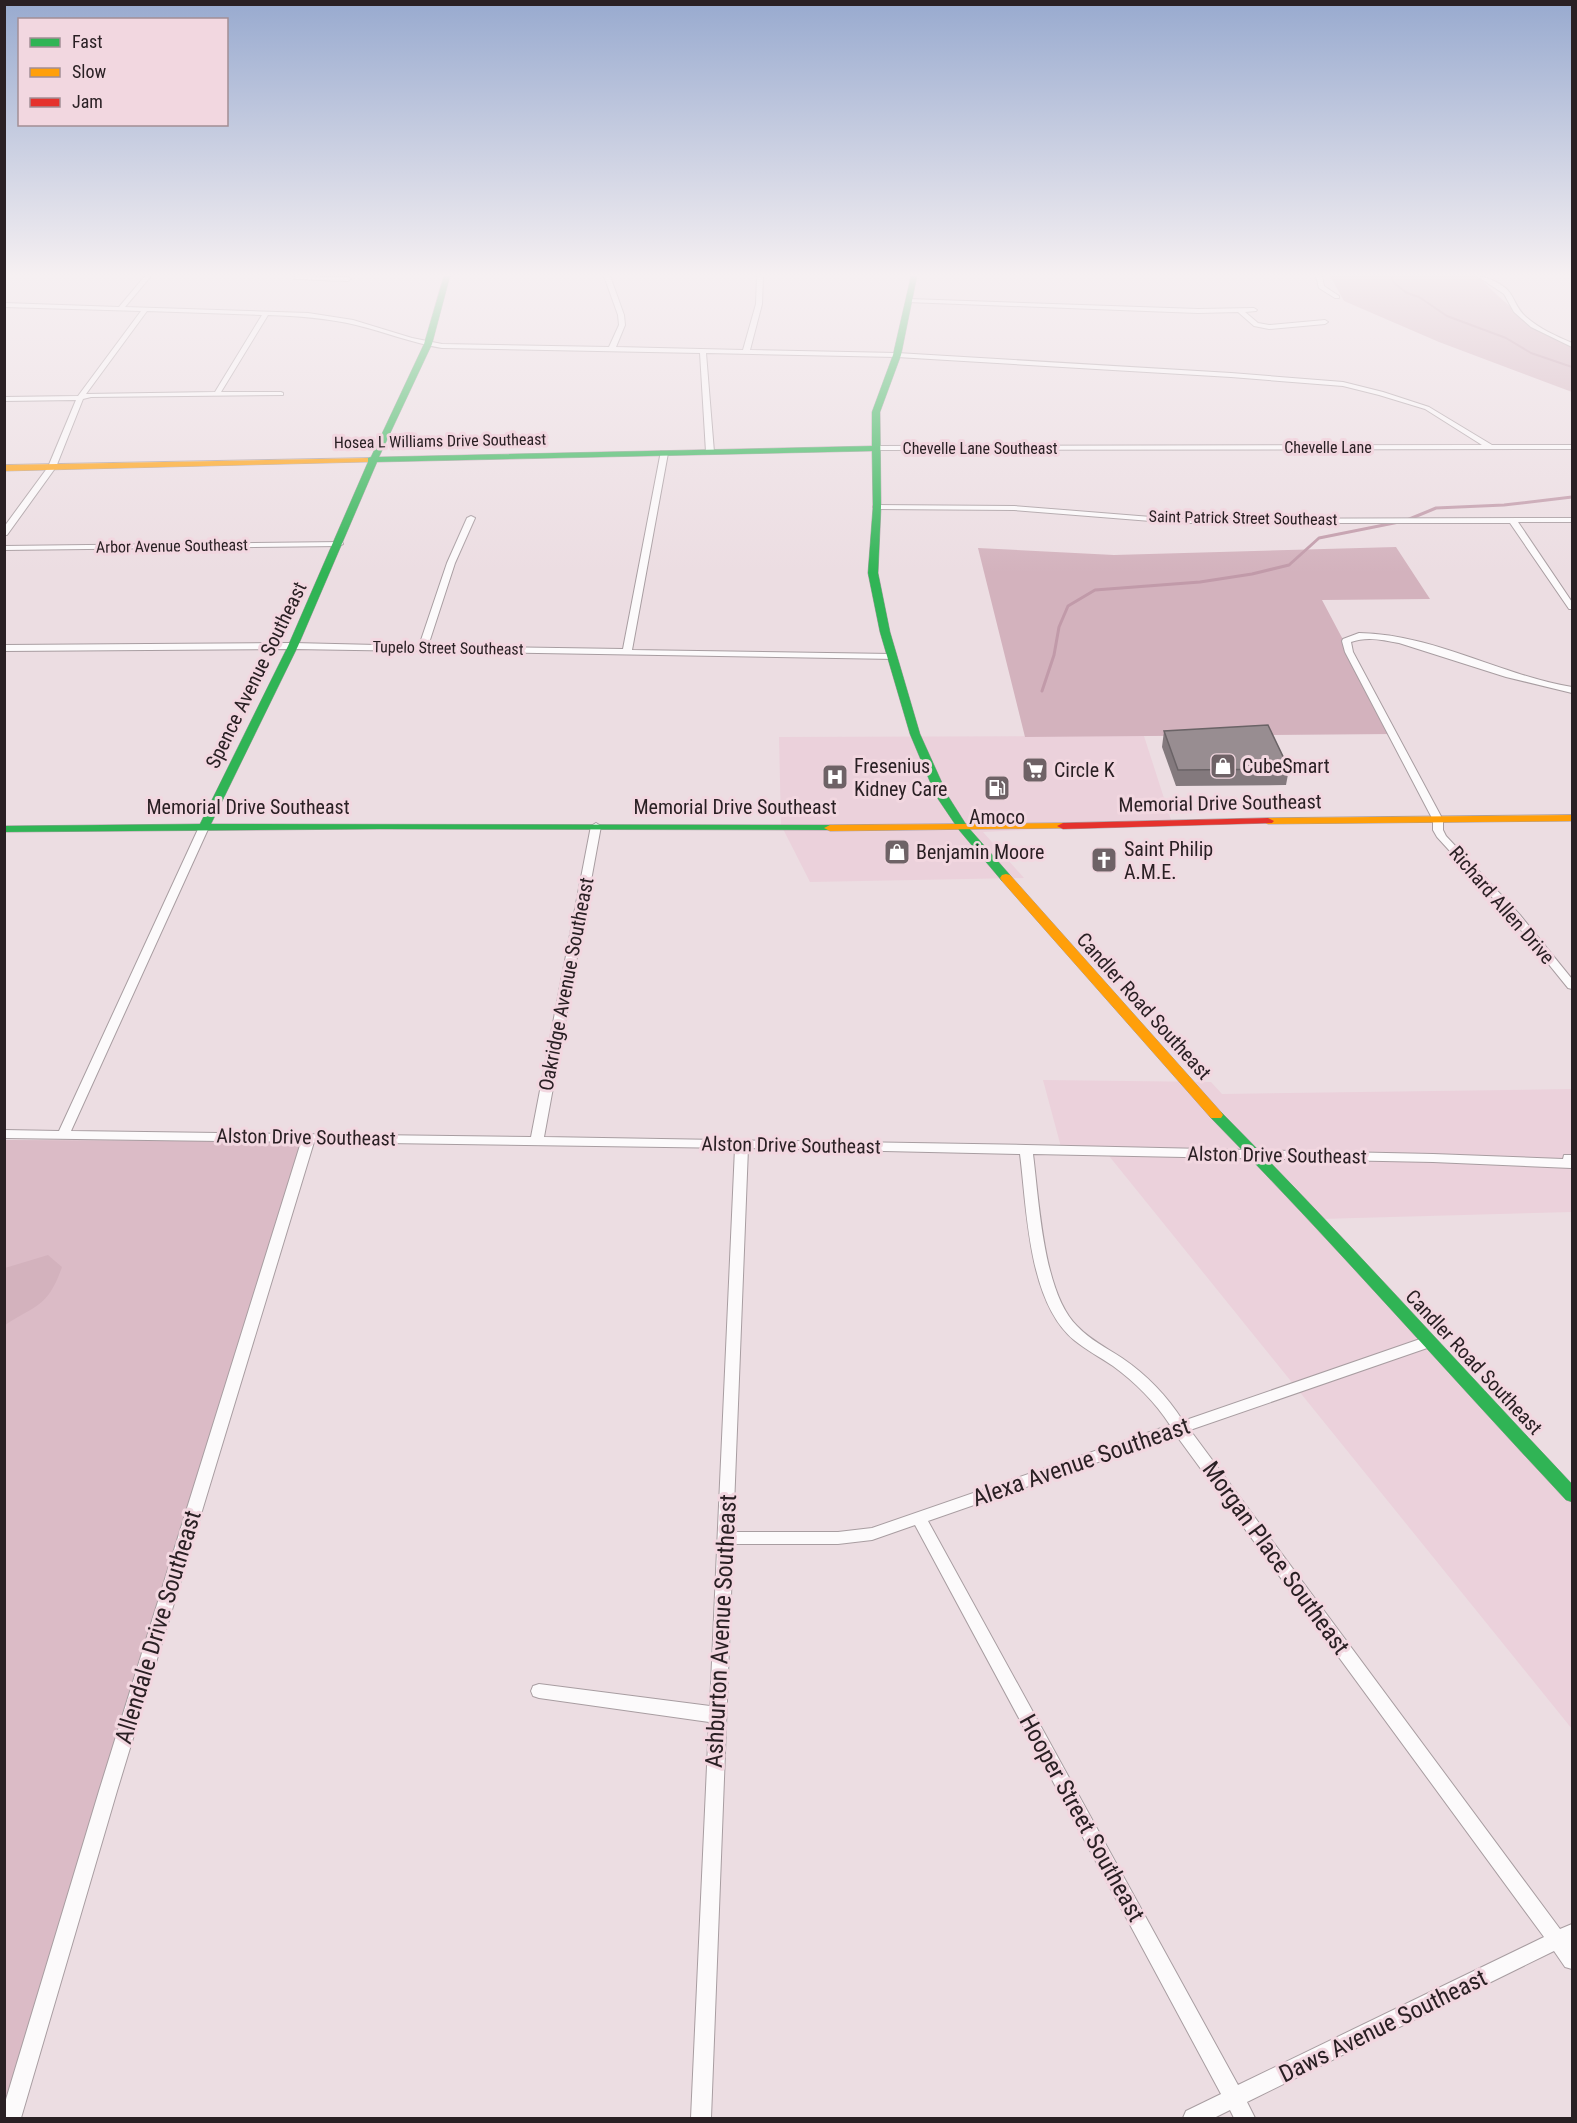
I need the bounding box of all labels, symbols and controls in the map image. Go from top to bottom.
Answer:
legend [18,18,228,126]
text: Fast [72,31,103,52]
text: Slow [72,61,107,82]
text: Jam [72,91,103,112]
street label: Hosea L Williams Drive Southeast [334,430,547,452]
street label: Chevelle Lane [1284,438,1372,457]
street label: Chevelle Lane Southeast [903,439,1058,458]
street label: Saint Patrick Street Southeast [1149,507,1338,529]
street label: Arbor Avenue Southeast [96,535,248,557]
street label: Spence Avenue Southeast [200,578,312,772]
street label: Tupelo Street Southeast [372,637,524,659]
shop icon: CubeSmart [1208,751,1238,781]
place label: Fresenius Kidney Care [854,754,947,801]
place label: CubeSmart [1242,754,1330,778]
supermarket icon: Circle K [1020,755,1050,785]
place label: Circle K [1054,758,1115,782]
hospital icon: Fresenius Kidney Care [820,762,850,792]
fuel station icon: Amoco [982,773,1012,803]
street label: Memorial Drive Southeast [1118,789,1322,817]
street label: Memorial Drive Southeast [146,795,350,819]
street label: Memorial Drive Southeast [633,795,837,819]
place label: Amoco [969,805,1025,829]
shop icon: Benjamin Moore [882,837,912,867]
place label: Saint Philip A.M.E. [1124,837,1213,884]
place label: Benjamin Moore [916,840,1044,864]
street label: Richard Allen Drive [1444,841,1560,969]
church icon: Saint Philip A.M.E. [1089,845,1119,875]
street label: Oakridge Avenue Southeast [534,875,598,1093]
street label: Candler Road Southeast [1072,928,1216,1085]
street label: Alston Drive Southeast [216,1123,396,1151]
street label: Alston Drive Southeast [701,1131,881,1159]
street label: Alston Drive Southeast [1187,1141,1367,1169]
street label: Candler Road Southeast [1401,1284,1547,1440]
street label: Alexa Avenue Southeast [968,1412,1194,1512]
street label: Morgan Place Southeast [1197,1456,1355,1660]
street label: Ashburton Avenue Southeast [700,1493,742,1769]
street label: Allendale Drive Southeast [109,1507,207,1747]
street label: Hooper Street Southeast [1013,1710,1151,1926]
street label: Daws Avenue Southeast [1275,1964,1491,2088]

